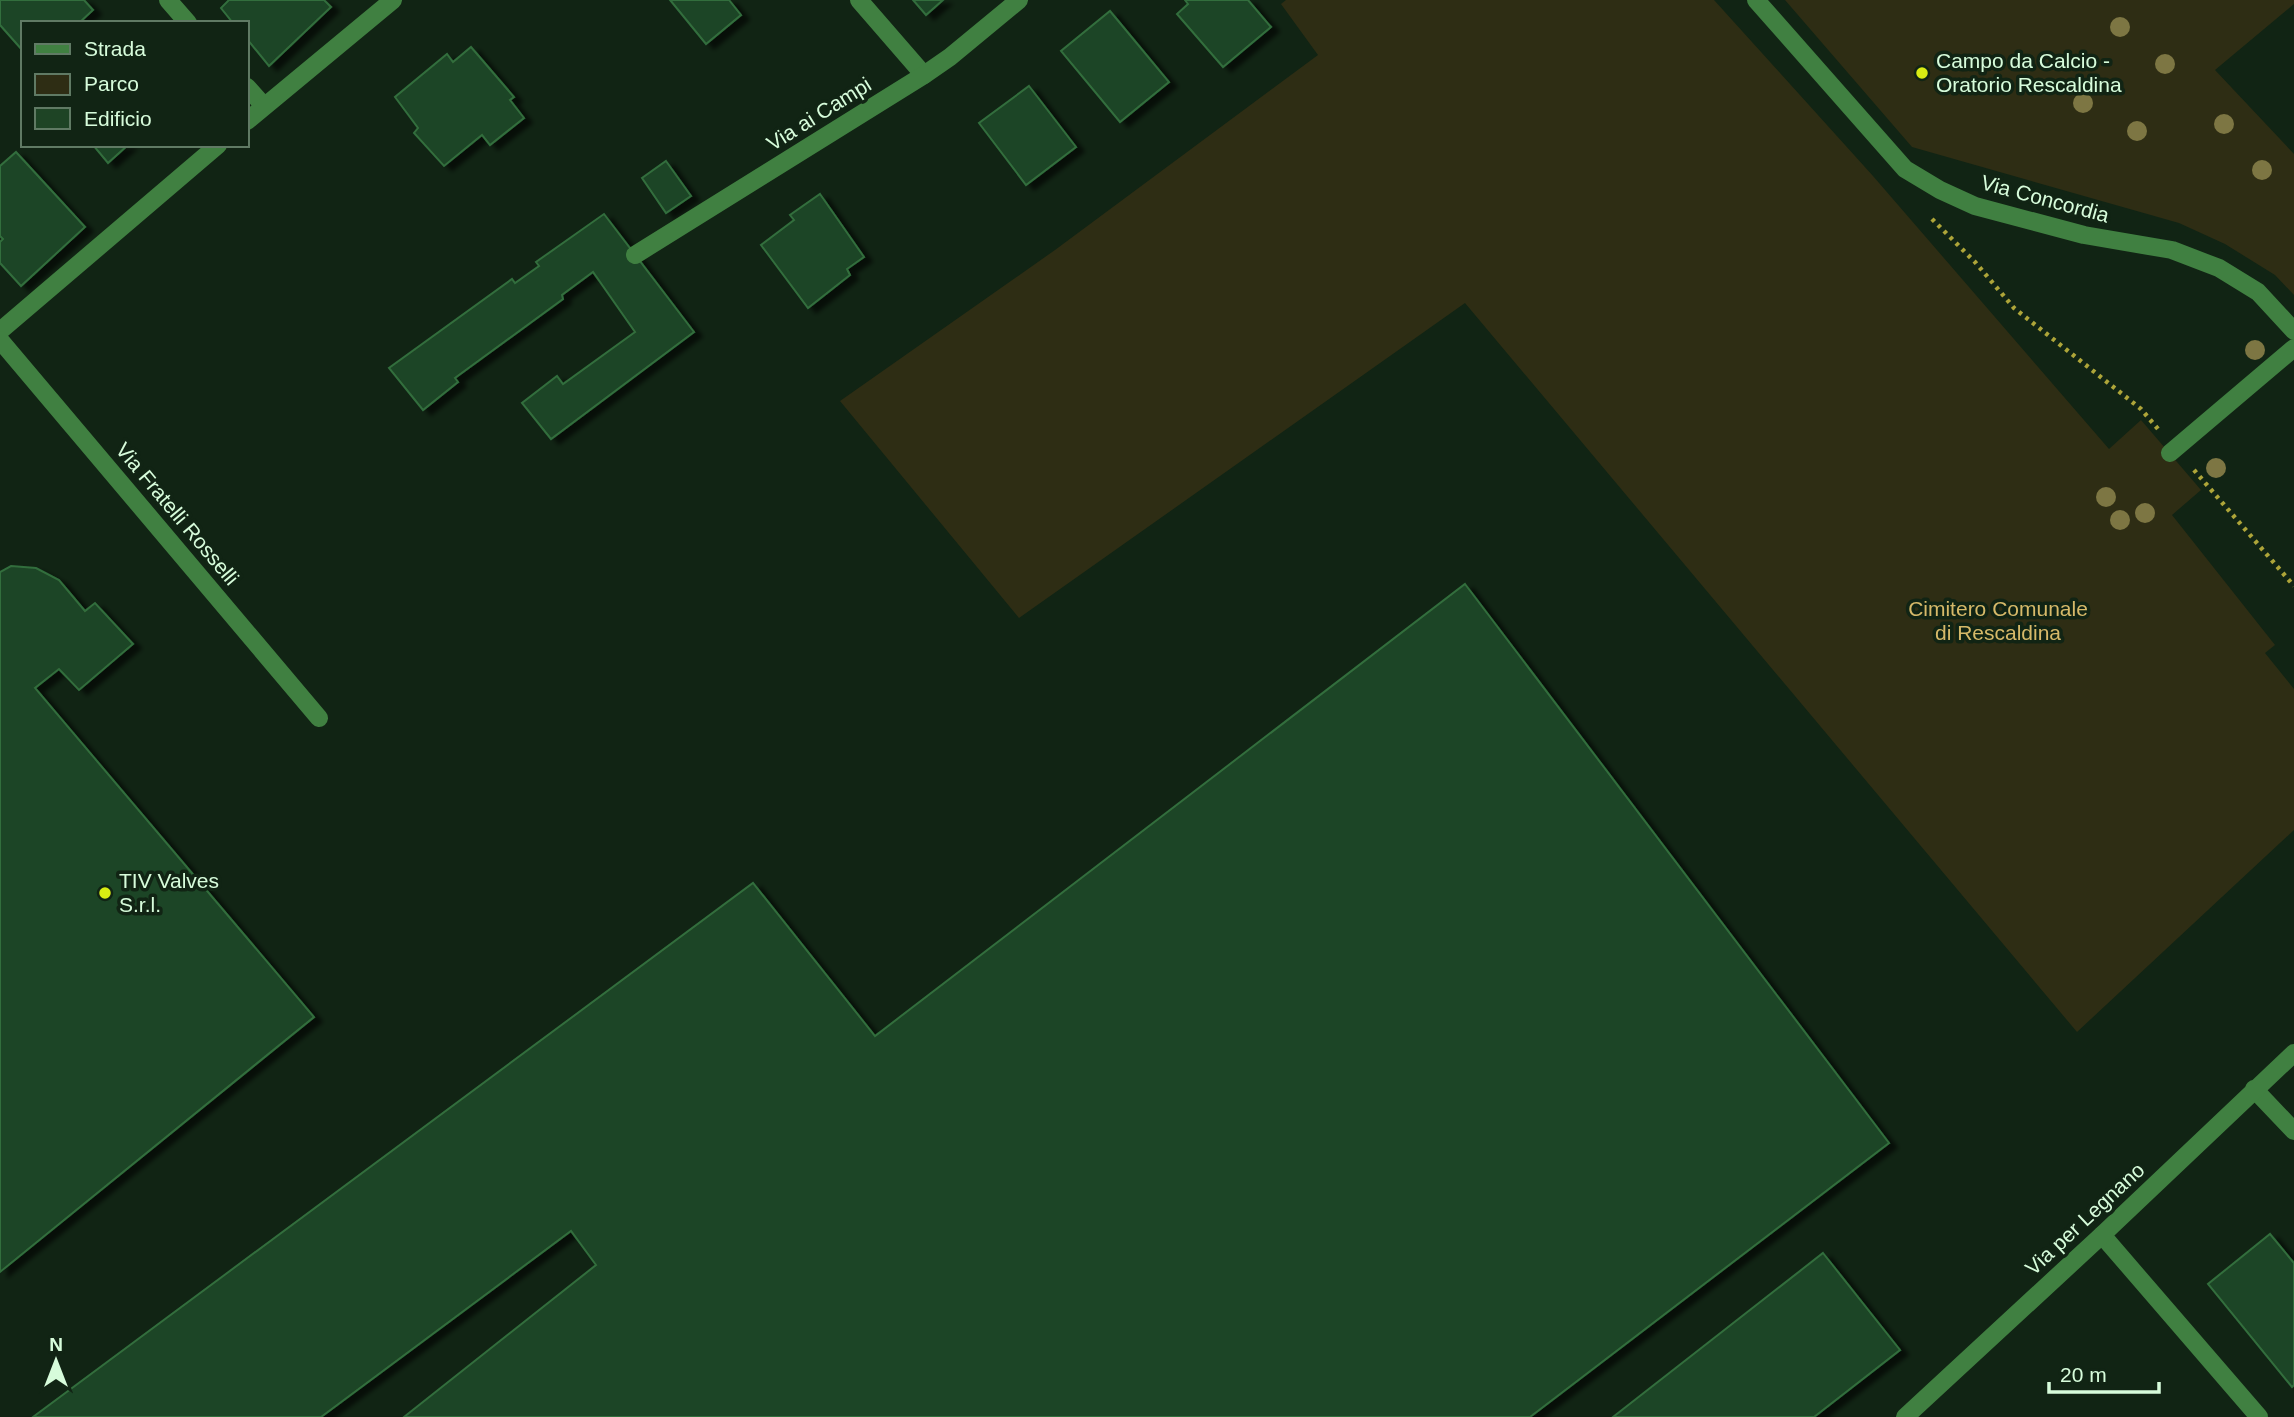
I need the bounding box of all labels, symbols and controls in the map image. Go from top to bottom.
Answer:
legend [21,21,248,147]
text: Strada [84,37,146,60]
place label: Campo da Calcio - Oratorio Rescaldina [1936,49,2122,96]
marker: Campo da Calcio - Oratorio Rescaldina [1914,65,1930,81]
text: Parco [84,72,139,95]
street label: Via ai Campi [762,72,875,155]
text: Edificio [84,107,152,130]
street label: Via Concordia [1979,170,2112,227]
street label: Via Fratelli Rosselli [111,438,243,589]
park label: Cimitero Comunale di Rescaldina [1908,597,2088,644]
place label: TIV Valves S.r.l. [119,869,219,916]
marker: TIV Valves S.r.l. [97,885,113,901]
street label: Via per Legnano [2021,1158,2149,1279]
north arrow [21,1326,91,1396]
text: N [49,1334,63,1355]
scale bar [2049,1350,2159,1394]
text: 20 m [2060,1363,2107,1386]

